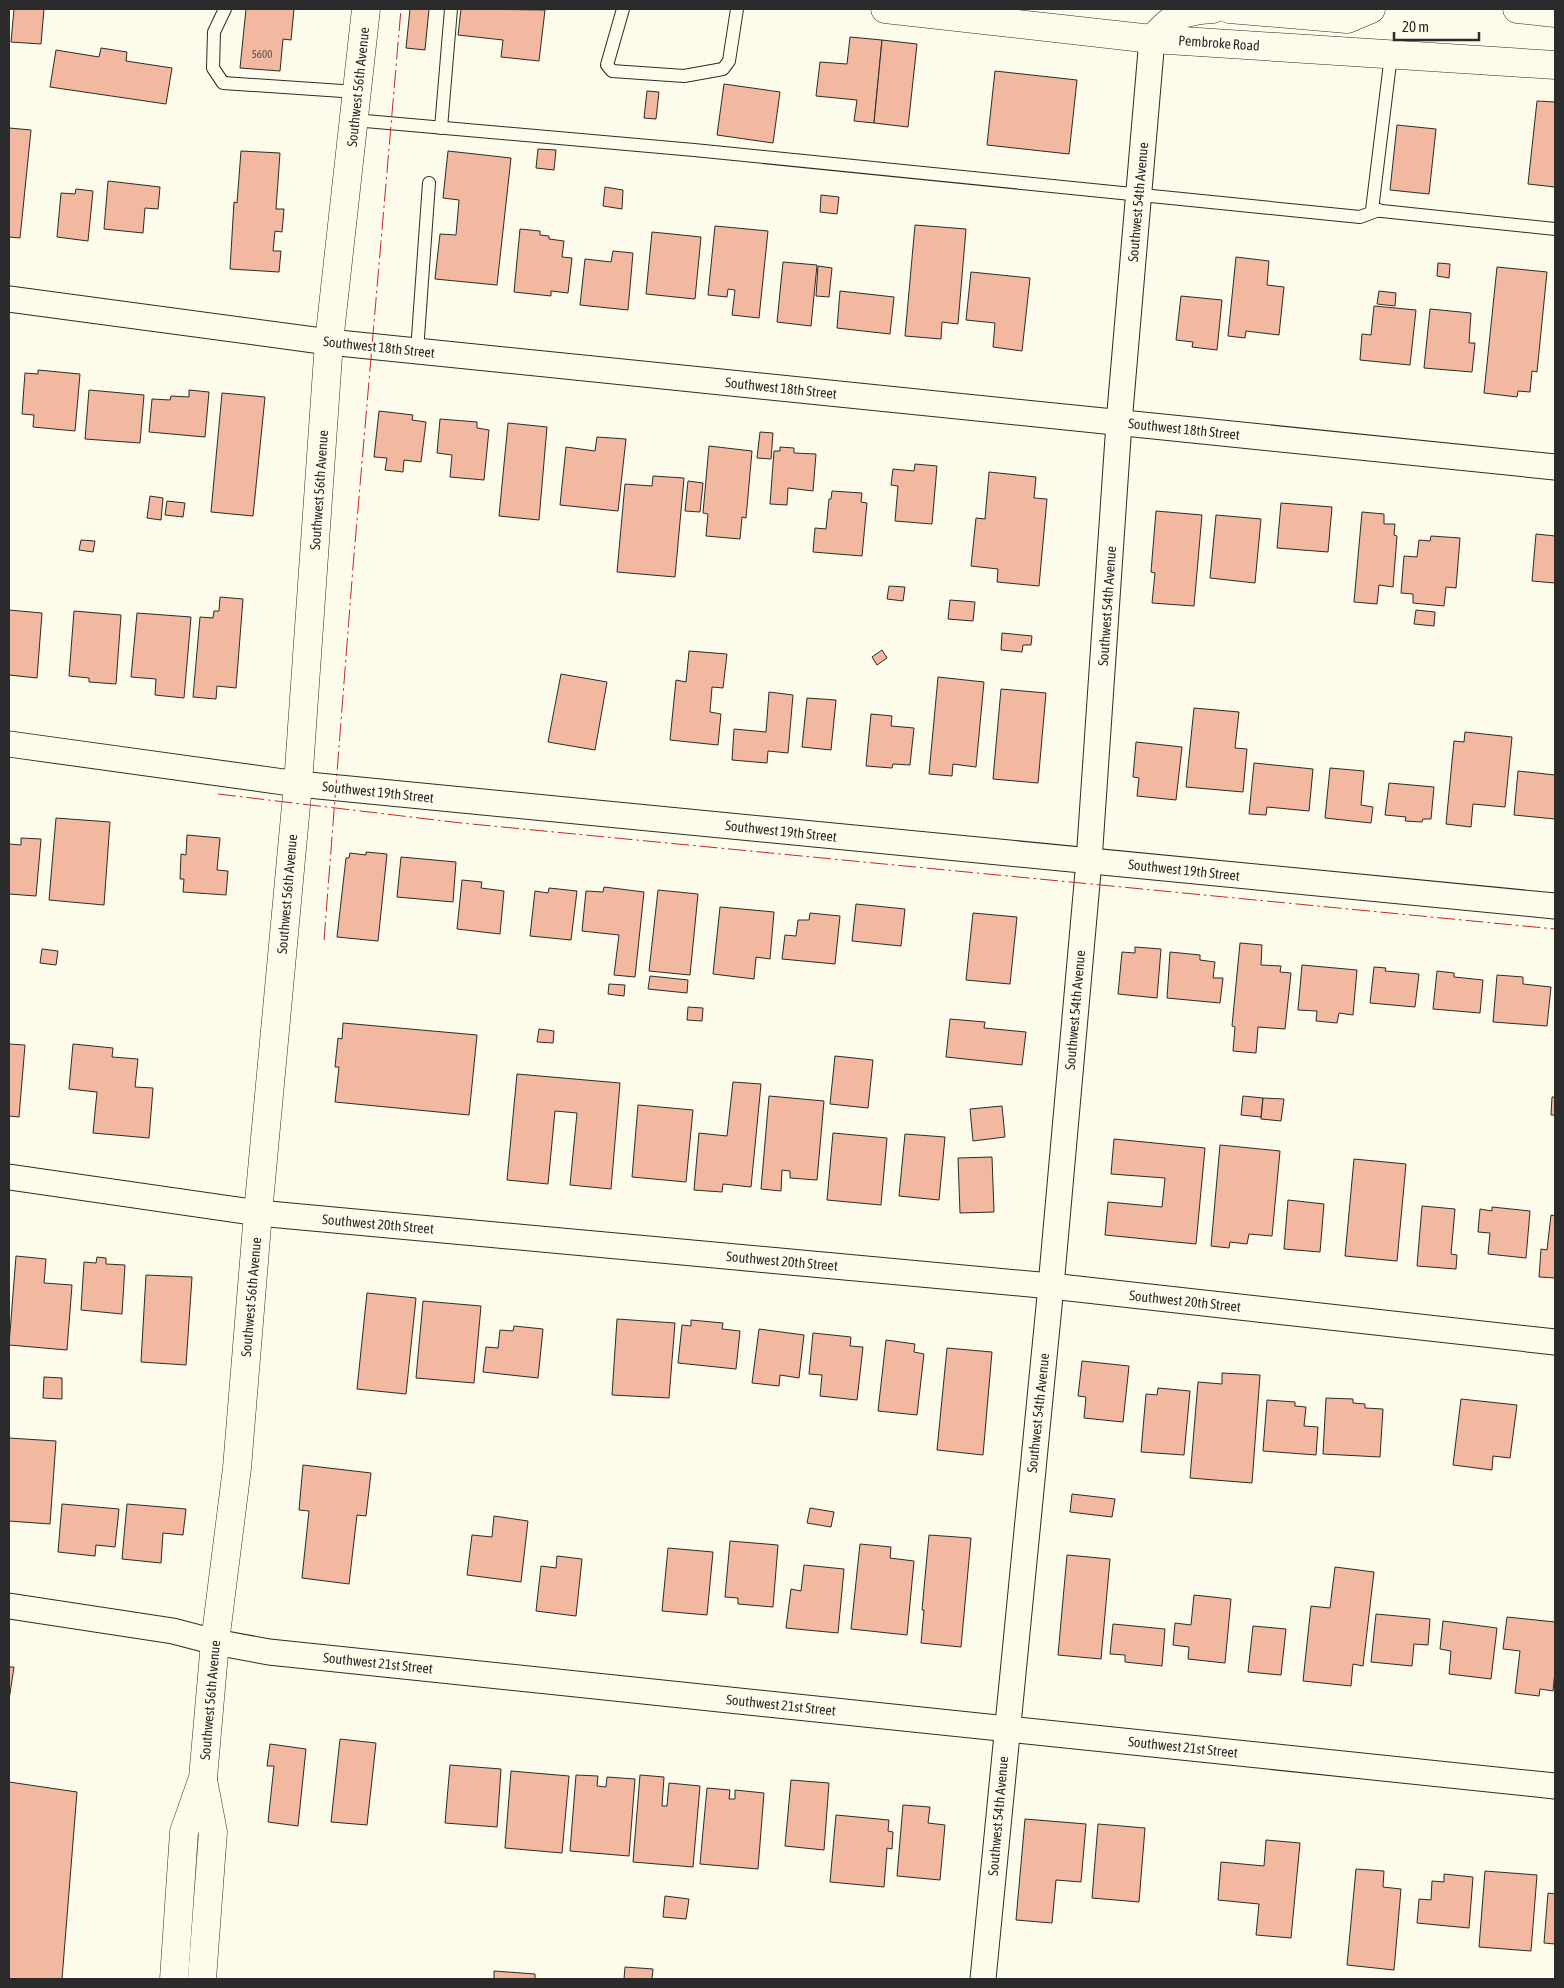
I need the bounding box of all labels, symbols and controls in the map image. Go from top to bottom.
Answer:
scale bar [1394,10,1479,42]
text: 20 m [1402,18,1429,35]
street label: Southwest 56th Avenue [344,26,372,148]
street label: Pembroke Road [1178,32,1260,54]
house number: 5600 [252,48,272,60]
street label: Southwest 54th Avenue [1125,141,1151,263]
street label: Southwest 18th Street [322,333,436,361]
street label: Southwest 18th Street [724,374,838,402]
street label: Southwest 18th Street [1127,415,1241,443]
street label: Southwest 56th Avenue [307,430,331,550]
street label: Southwest 54th Avenue [1095,546,1119,666]
street label: Southwest 19th Street [321,778,435,806]
street label: Southwest 19th Street [724,817,838,845]
street label: Southwest 56th Avenue [274,833,300,955]
street label: Southwest 19th Street [1127,856,1241,884]
street label: Southwest 54th Avenue [1062,949,1088,1071]
street label: Southwest 20th Street [321,1211,435,1237]
street label: Southwest 56th Avenue [238,1236,264,1358]
street label: Southwest 20th Street [725,1248,839,1274]
street label: Southwest 20th Street [1128,1287,1242,1315]
street label: Southwest 54th Avenue [1024,1352,1052,1474]
street label: Southwest 56th Avenue [197,1639,223,1761]
street label: Southwest 21st Street [322,1649,434,1677]
street label: Southwest 21st Street [725,1691,837,1719]
street label: Southwest 21st Street [1127,1733,1239,1761]
street label: Southwest 54th Avenue [985,1755,1011,1877]

